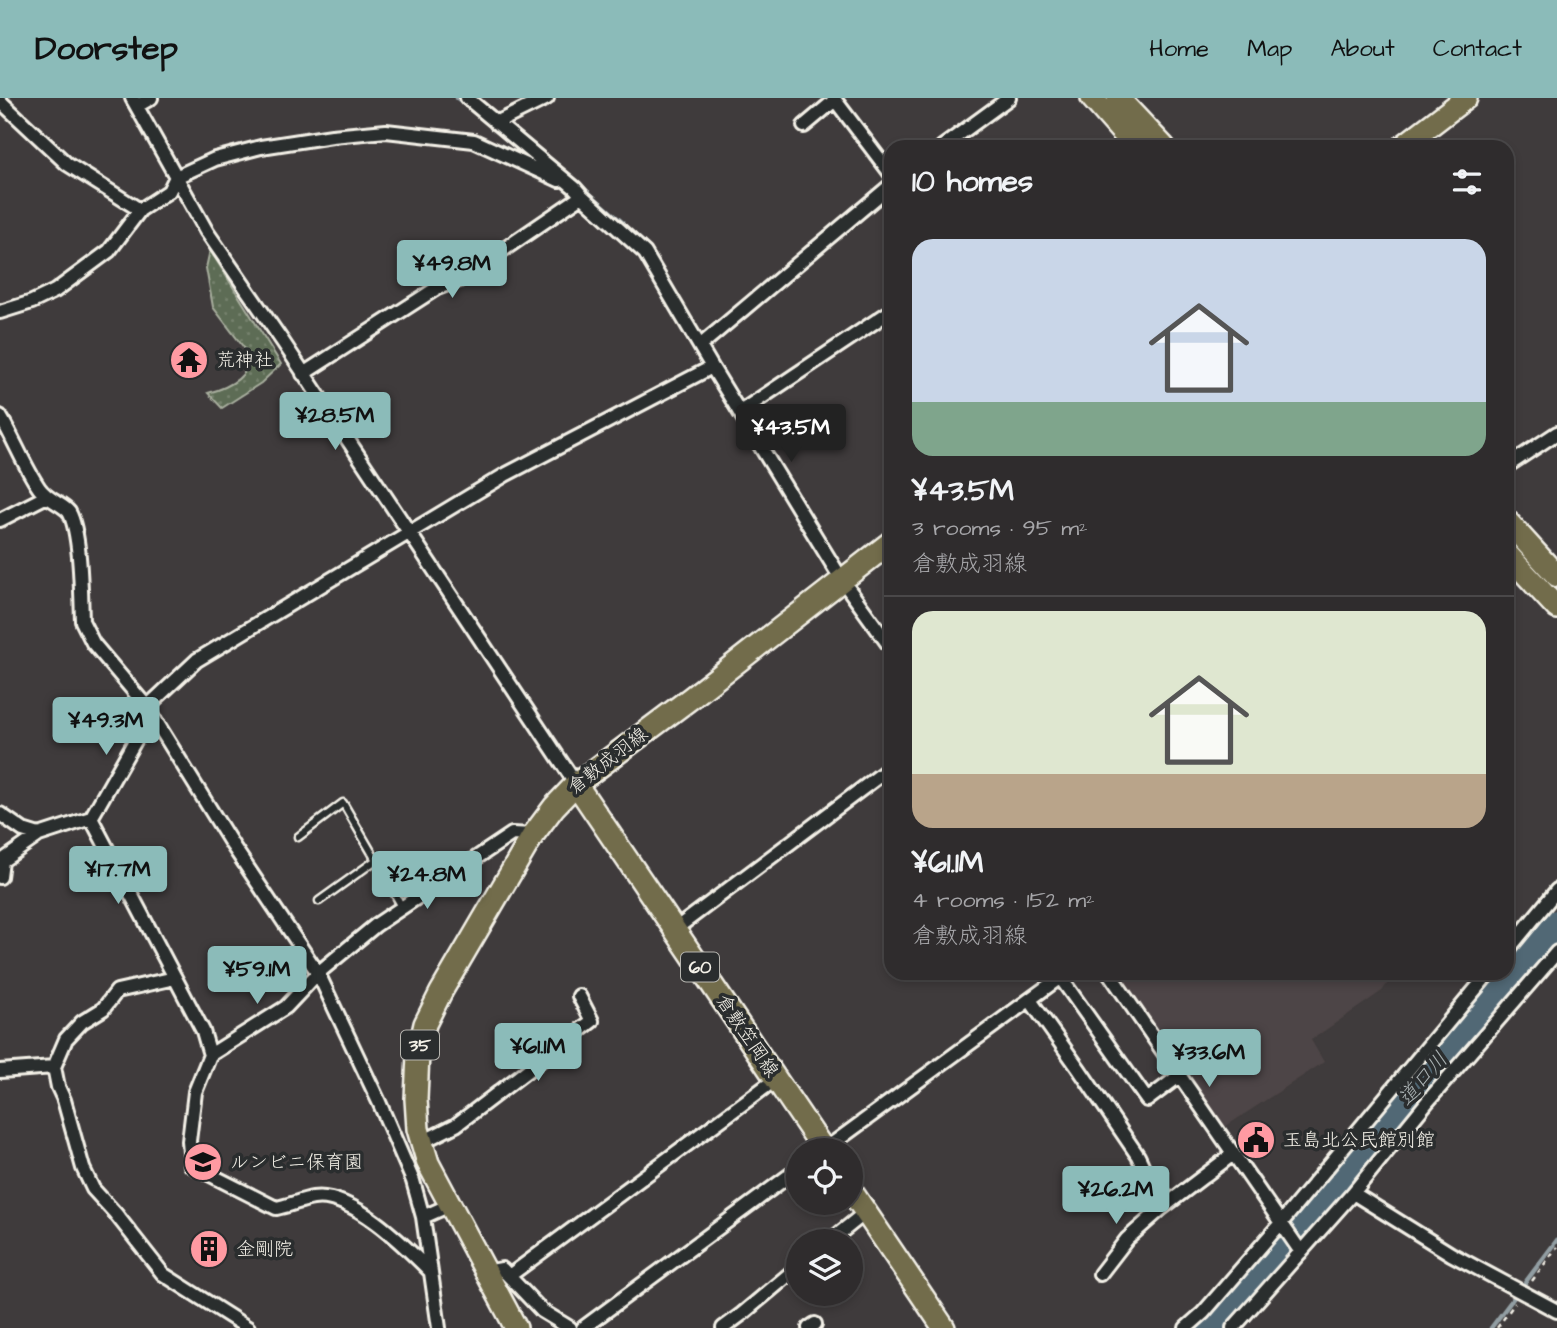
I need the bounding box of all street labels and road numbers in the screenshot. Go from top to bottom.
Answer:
street label: 倉敷成羽線 [562,721,654,801]
road number: 60 [681,952,719,982]
street label: 倉敷笠岡線 [709,989,785,1083]
road number: 35 [401,1030,439,1060]

